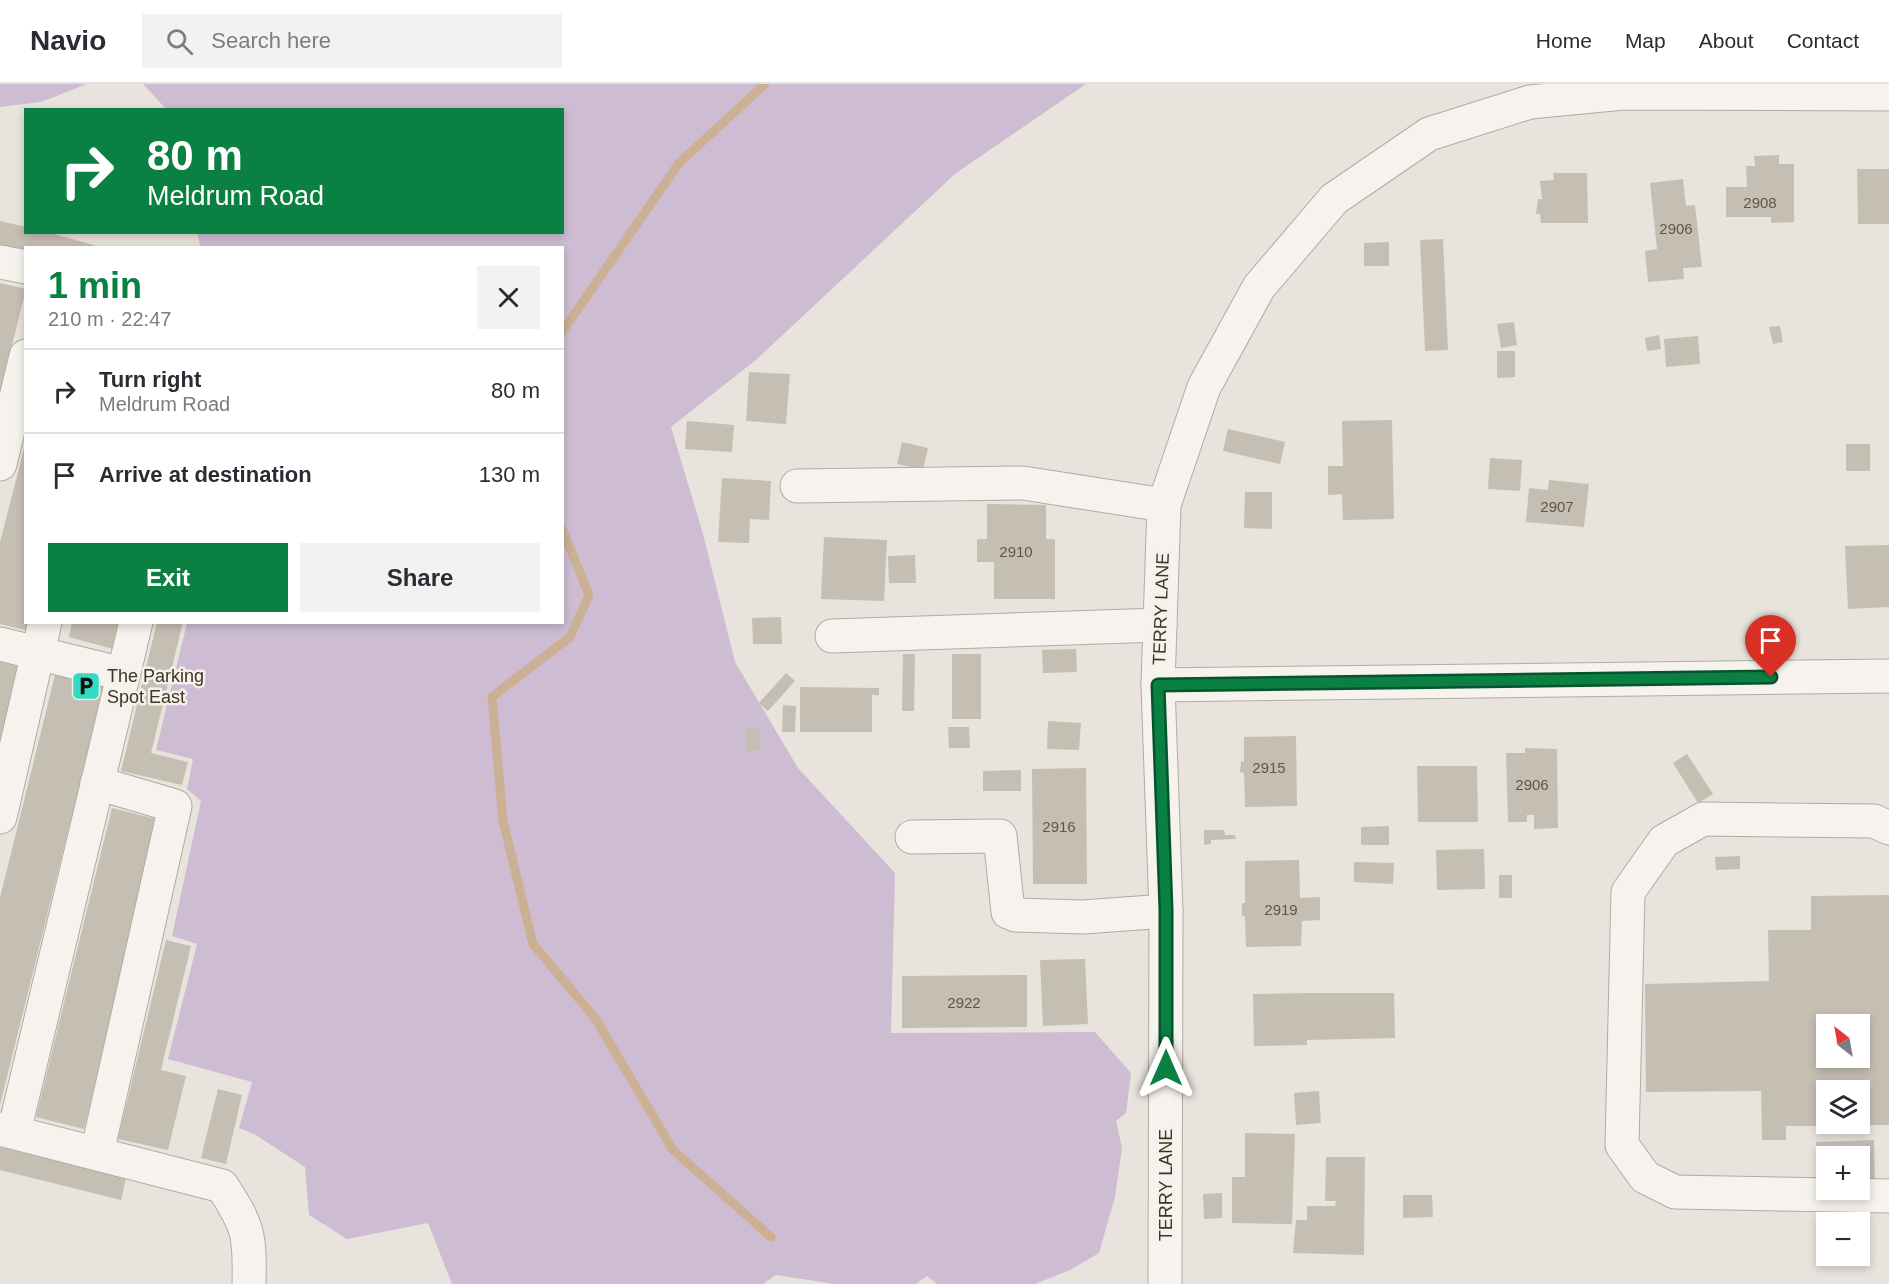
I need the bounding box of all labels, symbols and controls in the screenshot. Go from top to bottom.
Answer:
search box [142,14,562,68]
text: Navio [30,25,106,56]
icon: search [163,25,196,58]
text: Search here [211,28,331,53]
text: Home [1536,29,1592,52]
text: Map [1625,29,1666,52]
text: About [1699,29,1754,52]
text: Contact [1787,29,1859,52]
icon: right [48,132,126,210]
text: 80 m [147,132,243,179]
text: Meldrum Road [147,181,324,211]
house number: 2908 [1743,194,1777,211]
house number: 2906 [1659,220,1693,237]
text: 1 min [48,265,142,306]
button: close [477,266,540,329]
text: 210 m · 22:47 [48,308,171,330]
text: Turn right [99,367,201,392]
icon: right [48,375,81,408]
text: 80 m [491,378,540,403]
text: Meldrum Road [99,393,230,415]
icon: arrive [48,459,81,492]
text: Arrive at destination [99,462,312,487]
text: 130 m [479,462,540,487]
house number: 2907 [1540,498,1574,515]
button: Exit [48,543,288,612]
button: Share [300,543,540,612]
house number: 2910 [999,543,1033,560]
street label: TERRY LANE [1149,552,1173,666]
pin [1745,615,1796,677]
icon: arrive [1754,624,1787,657]
place label: The Parking Spot East [107,666,204,707]
parking icon: The Parking Spot East [70,670,102,702]
house number: 2915 [1252,759,1286,776]
house number: 2906 [1515,776,1549,793]
house number: 2916 [1042,818,1076,835]
house number: 2919 [1264,901,1298,918]
house number: 2922 [947,994,981,1011]
north arrow [1816,1014,1870,1068]
map controls [1816,1014,1870,1266]
position arrow [1134,1036,1198,1100]
button: layers [1816,1080,1870,1134]
street label: TERRY LANE [1156,1129,1176,1241]
button: + [1816,1146,1870,1200]
button: − [1816,1212,1870,1266]

